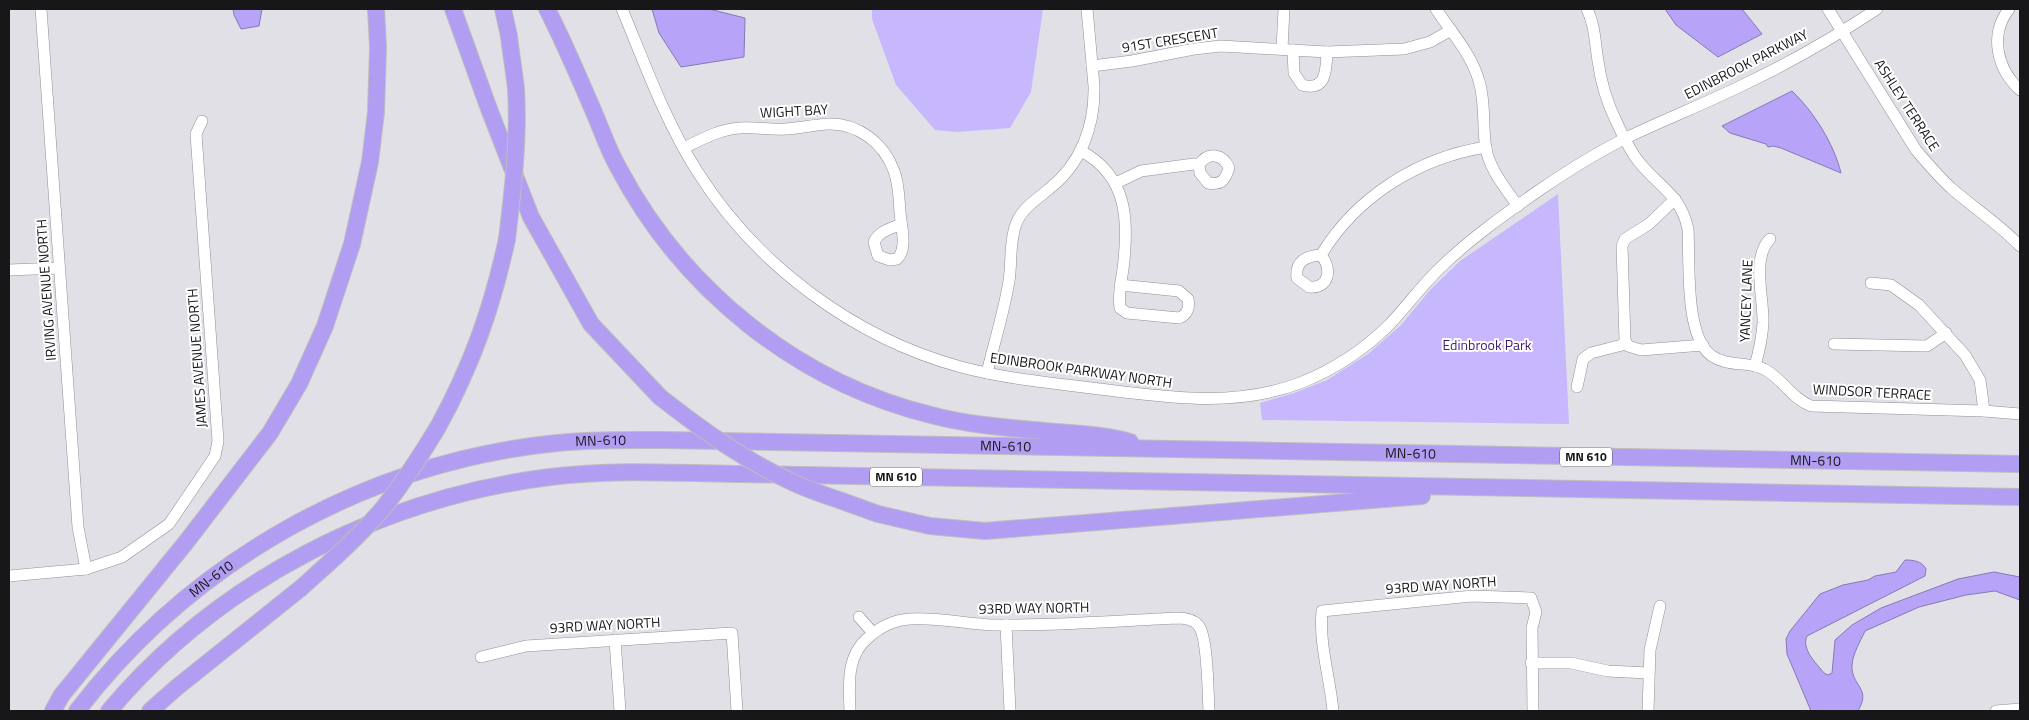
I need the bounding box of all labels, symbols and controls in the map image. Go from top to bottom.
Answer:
street label: 91ST CRESCENT [1120,21,1220,57]
street label: EDINBROOK PARKWAY [1680,23,1812,104]
street label: ASHLEY TERRACE [1870,55,1945,155]
street label: WIGHT BAY [759,98,829,123]
street label: IRVING AVENUE NORTH [30,219,61,362]
street label: YANCEY LANE [1734,259,1757,343]
street label: JAMES AVENUE NORTH [181,288,212,428]
park label: Edinbrook Park [1442,334,1532,355]
street label: EDINBROOK PARKWAY NORTH [989,346,1173,393]
street label: WINDSOR TERRACE [1812,378,1932,405]
street label: MN-610 [575,429,626,451]
street label: MN-610 [980,435,1031,457]
street label: MN-610 [1385,442,1436,464]
road number: MN 610 [1560,448,1612,467]
street label: MN-610 [1790,449,1841,471]
road number: MN 610 [870,468,922,487]
street label: MN-610 [184,554,237,602]
street label: 93RD WAY NORTH [1385,570,1497,599]
street label: 93RD WAY NORTH [978,596,1090,619]
street label: 93RD WAY NORTH [549,611,661,638]

